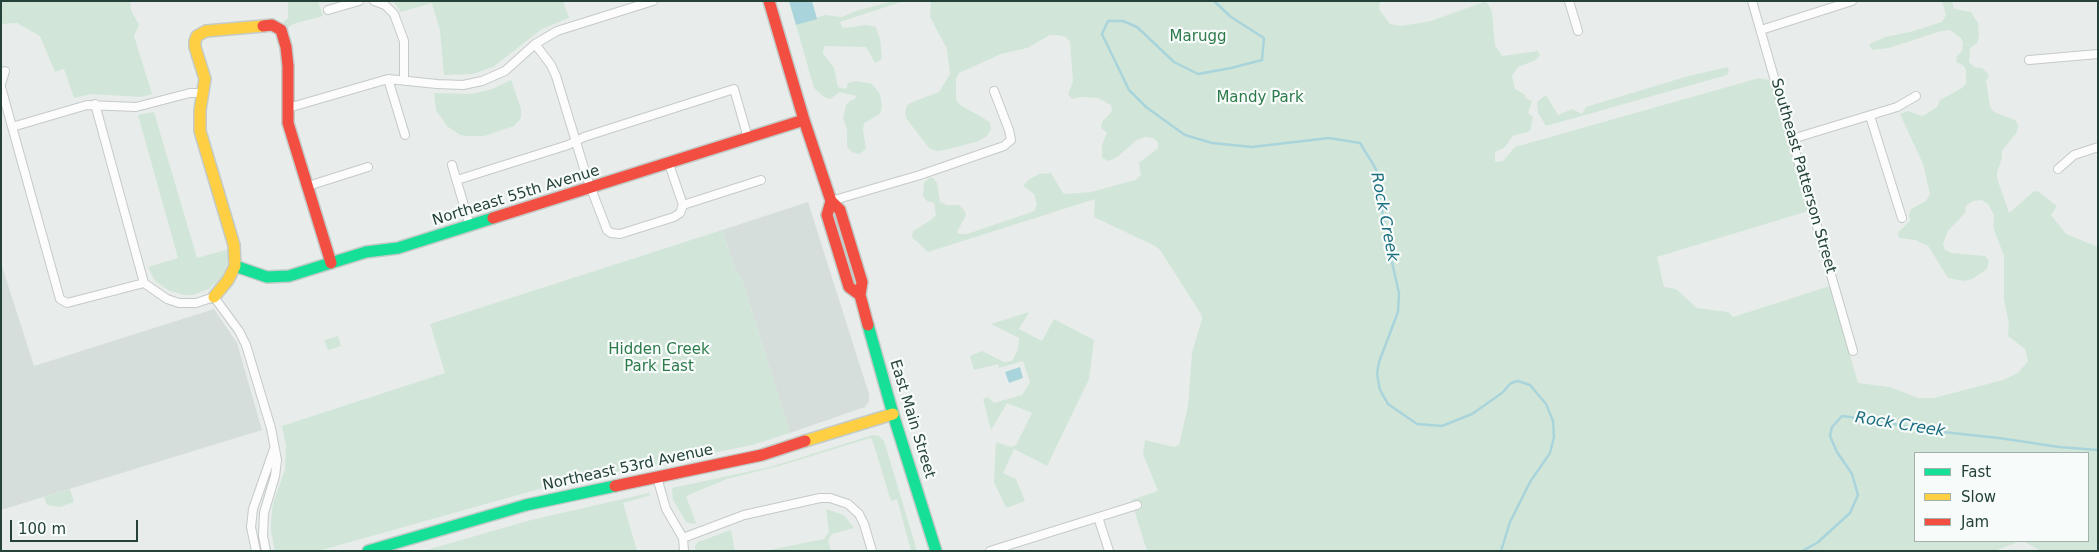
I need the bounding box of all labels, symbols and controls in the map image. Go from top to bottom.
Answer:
park label: Marugg [1170,28,1226,46]
street label: Southeast Patterson Street [1767,76,1839,276]
park label: Mandy Park [1216,89,1304,107]
street label: Northeast 55th Avenue [430,162,602,230]
water label: Rock Creek [1366,171,1402,263]
park label: Hidden Creek Park East [608,341,710,376]
street label: East Main Street [885,357,939,481]
water label: Rock Creek [1854,408,1946,442]
street label: Northeast 53rd Avenue [541,441,715,495]
legend [1914,452,2089,542]
text: Fast [1961,463,1991,481]
text: Slow [1961,488,1996,506]
scale bar [12,510,140,542]
text: Jam [1961,513,1989,531]
text: 100 m [18,520,66,538]

